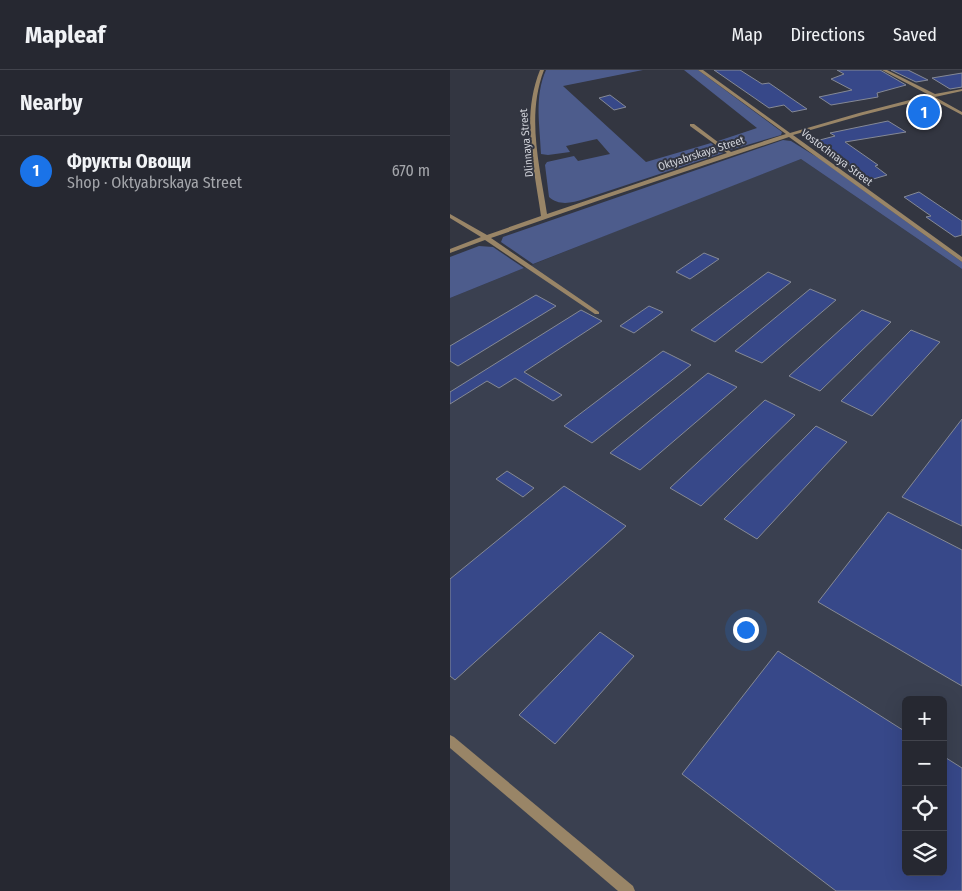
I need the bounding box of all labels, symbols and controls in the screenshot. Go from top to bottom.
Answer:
text: Mapleaf [25,21,105,49]
text: Map [731,24,763,46]
text: Directions [791,24,865,46]
text: Saved [893,24,937,46]
text: Nearby [20,90,82,116]
pin: 1 [908,93,940,131]
street label: Dlinnaya Street [517,108,536,178]
street label: Vostochnaya Street [798,126,875,189]
street label: Oktyabrskaya Street [656,133,746,174]
text: Фрукты Овощи [67,150,191,173]
text: 1 [33,161,39,180]
text: 670 m [392,161,430,180]
text: Shop · Oktyabrskaya Street [67,173,242,192]
your location [733,617,759,643]
map controls [902,696,947,876]
button: + [902,696,947,741]
button: − [902,741,947,786]
button: locate [902,786,947,831]
button: layers [902,831,947,876]

